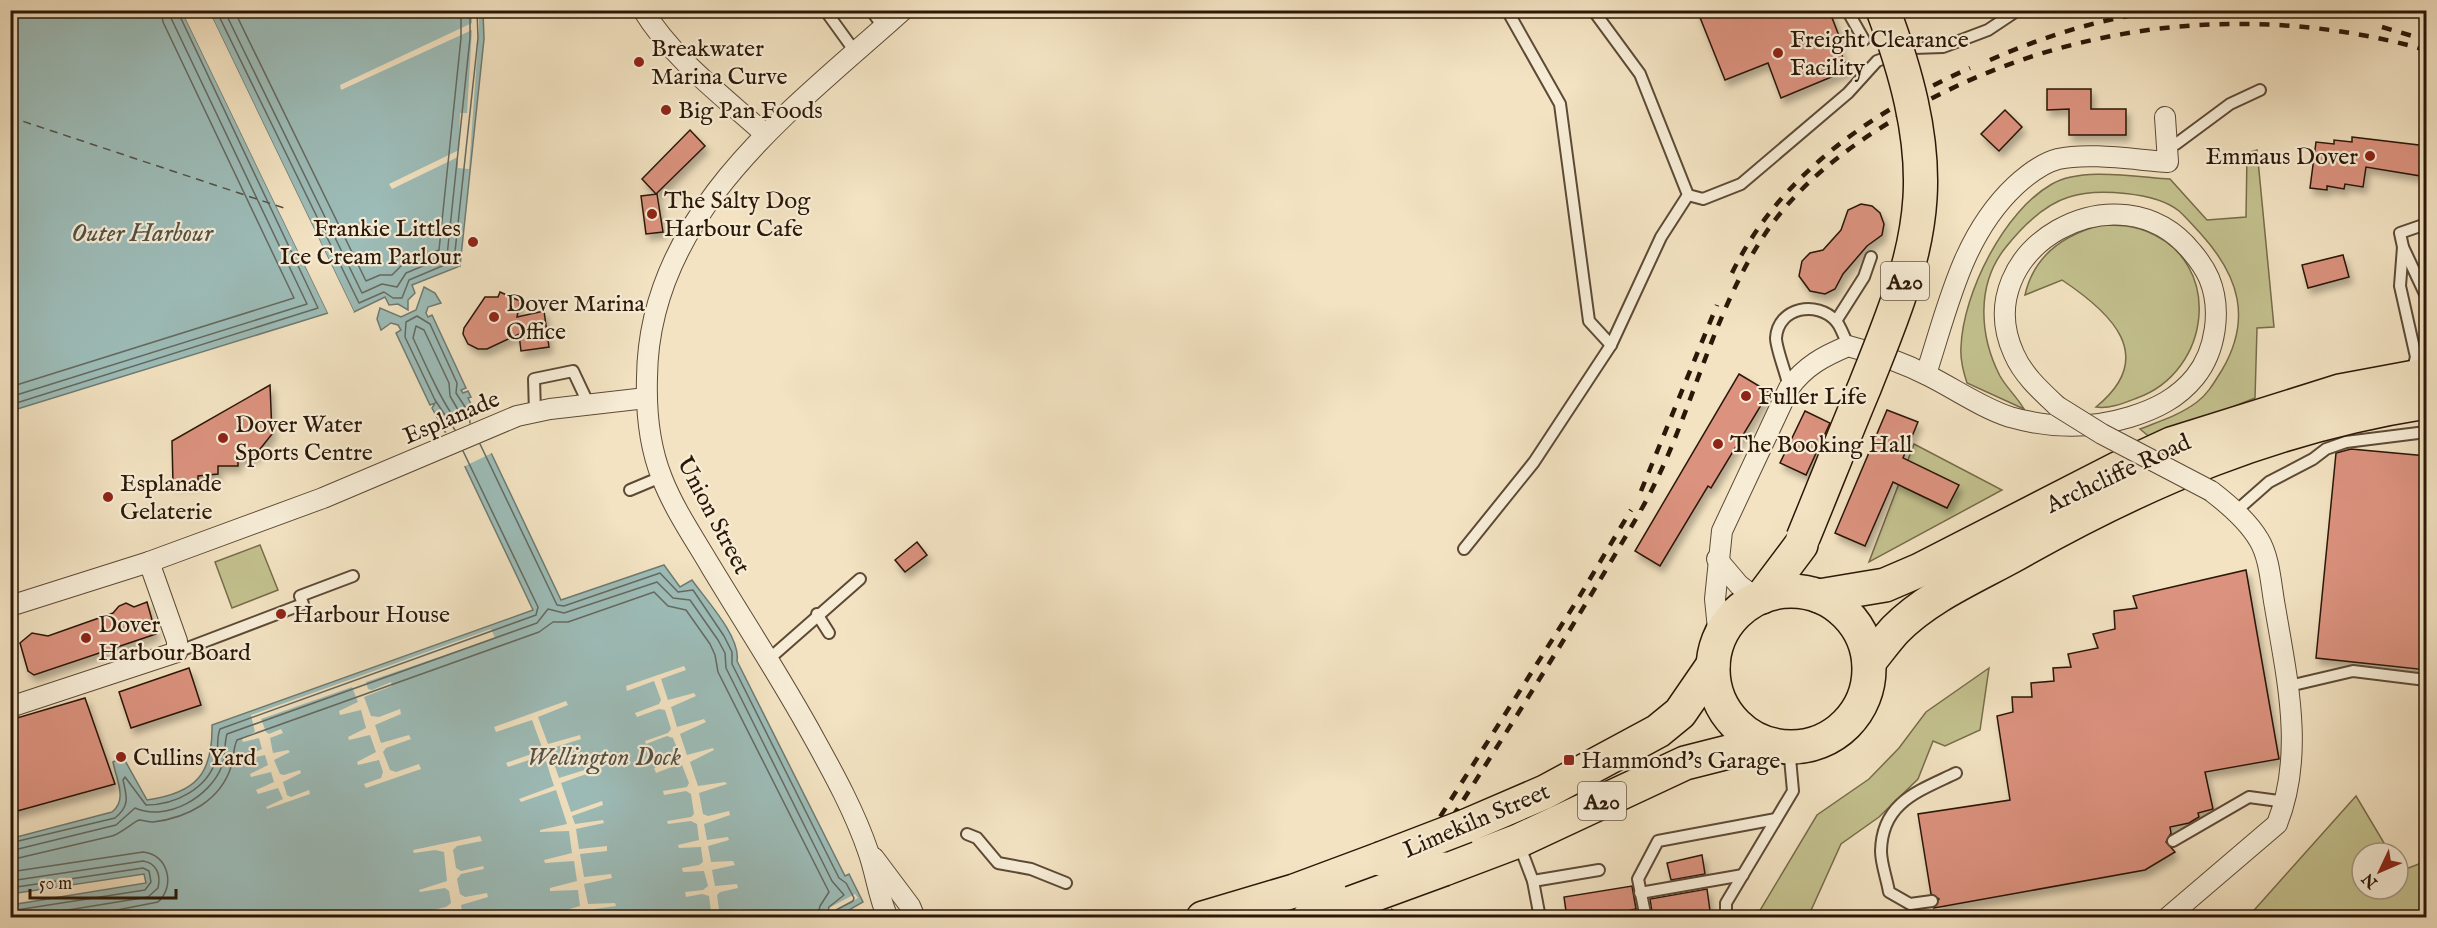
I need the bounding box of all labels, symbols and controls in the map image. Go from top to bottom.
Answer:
place label: Freight Clearance Facility [1790,25,1969,84]
place label: Breakwater Marina Curve [651,34,788,93]
marker: Freight Clearance Facility [1771,46,1785,60]
marker: Breakwater Marina Curve [632,55,646,69]
place label: Big Pan Foods [678,96,823,127]
marker: Big Pan Foods [659,103,673,117]
place label: Emmaus Dover [2205,142,2358,173]
marker: Emmaus Dover [2363,149,2377,163]
place label: The Salty Dog Harbour Cafe [664,186,811,245]
marker: The Salty Dog Harbour Cafe [645,207,659,221]
place label: Frankie Littles Ice Cream Parlour [280,214,461,273]
water label: Outer Harbour [71,217,214,250]
marker: Frankie Littles Ice Cream Parlour [466,235,480,249]
road number: A20 [1881,262,1929,300]
place label: Dover Marina Office [506,289,646,348]
marker: Dover Marina Office [487,310,501,324]
place label: Fuller Life [1758,382,1867,413]
street label: Esplanade [399,384,505,453]
marker: Fuller Life [1739,389,1753,403]
place label: Dover Water Sports Centre [235,410,373,469]
street label: Archcliffe Road [2040,427,2196,522]
place label: The Booking Hall [1730,430,1913,461]
marker: Dover Water Sports Centre [216,431,230,445]
marker: The Booking Hall [1711,437,1725,451]
street label: Union Street [669,451,757,580]
place label: Esplanade Gelaterie [120,469,222,528]
marker: Esplanade Gelaterie [101,490,115,504]
place label: Harbour House [293,600,450,631]
marker: Harbour House [274,607,288,621]
place label: Dover Harbour Board [98,610,251,669]
marker: Dover Harbour Board [79,631,93,645]
water label: Wellington Dock [527,741,682,775]
place label: Cullins Yard [133,743,256,774]
place label: Hammond's Garage [1581,746,1780,777]
marker: Cullins Yard [114,750,128,764]
marker: Hammond's Garage [1562,753,1576,767]
street label: Limekiln Street [1399,777,1555,866]
road number: A20 [1578,782,1626,820]
north arrow [2350,841,2410,901]
scale bar [30,862,176,900]
text: N [2359,868,2383,893]
text: 50 m [39,873,72,896]

